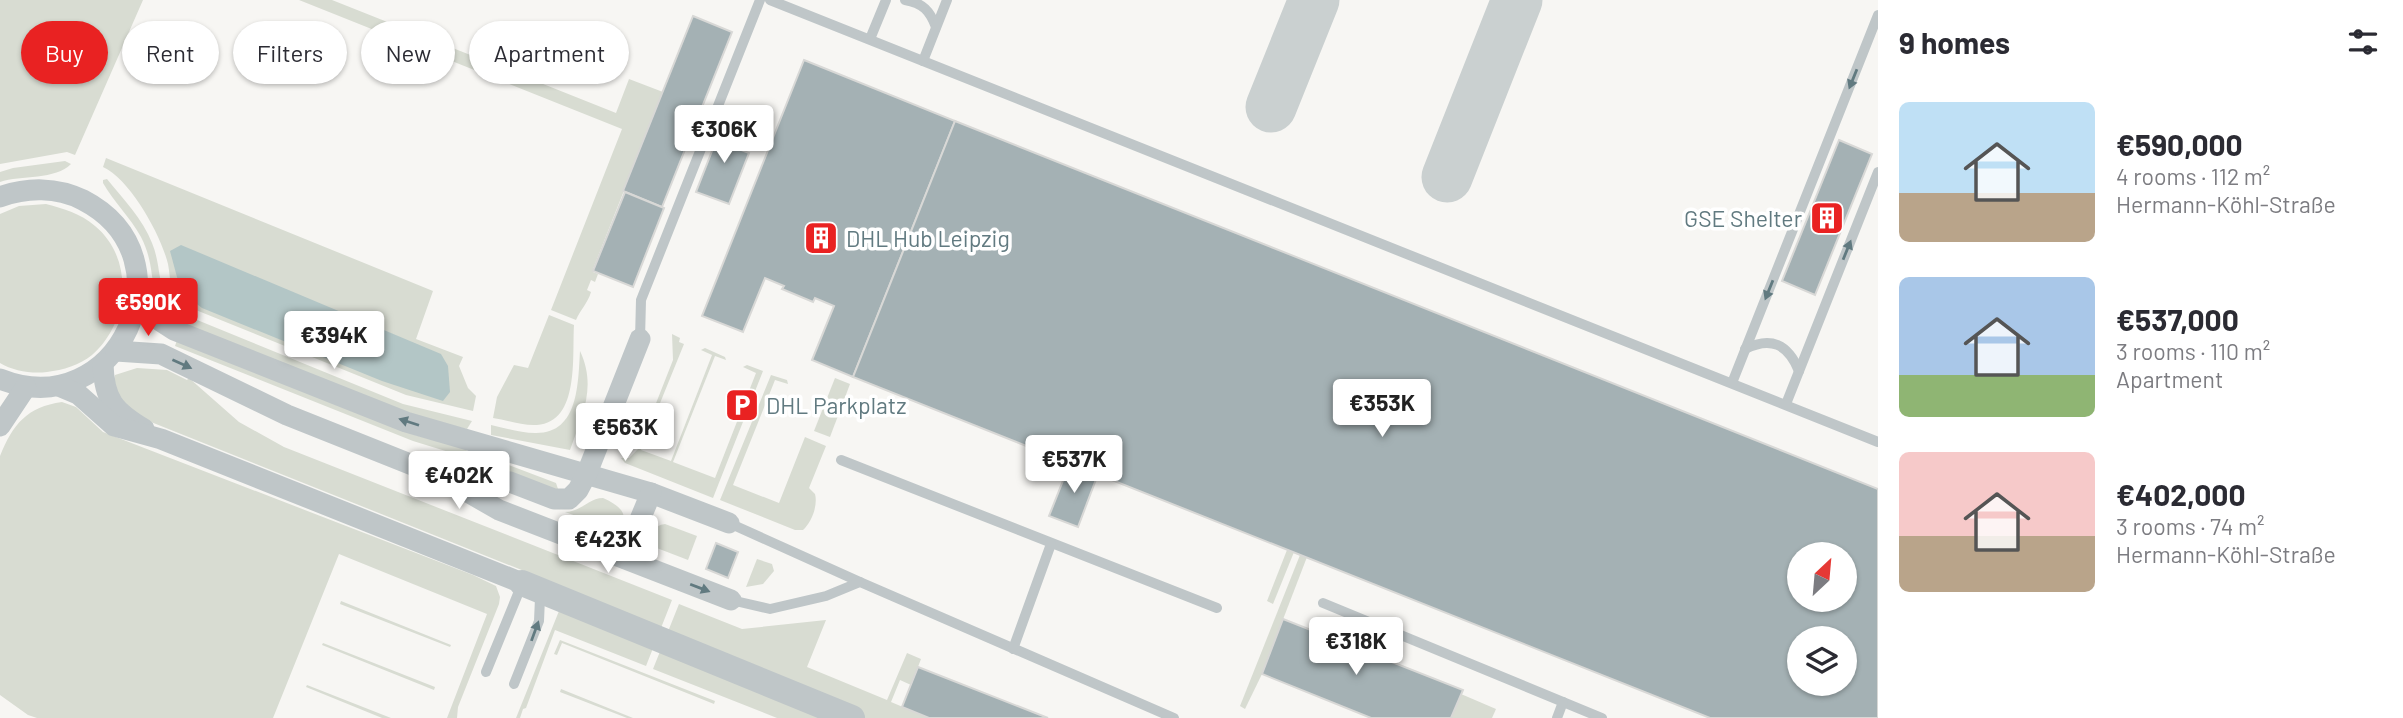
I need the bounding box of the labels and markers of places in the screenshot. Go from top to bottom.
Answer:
pin: €306K [675,106,773,165]
building icon: GSE Shelter [1808,199,1846,237]
place label: GSE Shelter [1684,204,1803,232]
building icon: DHL Hub Leipzig [802,219,840,257]
place label: DHL Hub Leipzig [846,224,1010,252]
pin: €590K [99,278,197,338]
pin: €394K [285,312,383,371]
pin: €353K [1333,380,1431,439]
parking icon: DHL Parkplatz [723,386,761,424]
place label: DHL Parkplatz [766,391,906,419]
pin: €563K [576,404,674,463]
pin: €537K [1025,435,1123,495]
pin: €402K [410,452,508,511]
pin: €423K [559,516,657,575]
pin: €318K [1307,618,1405,677]

